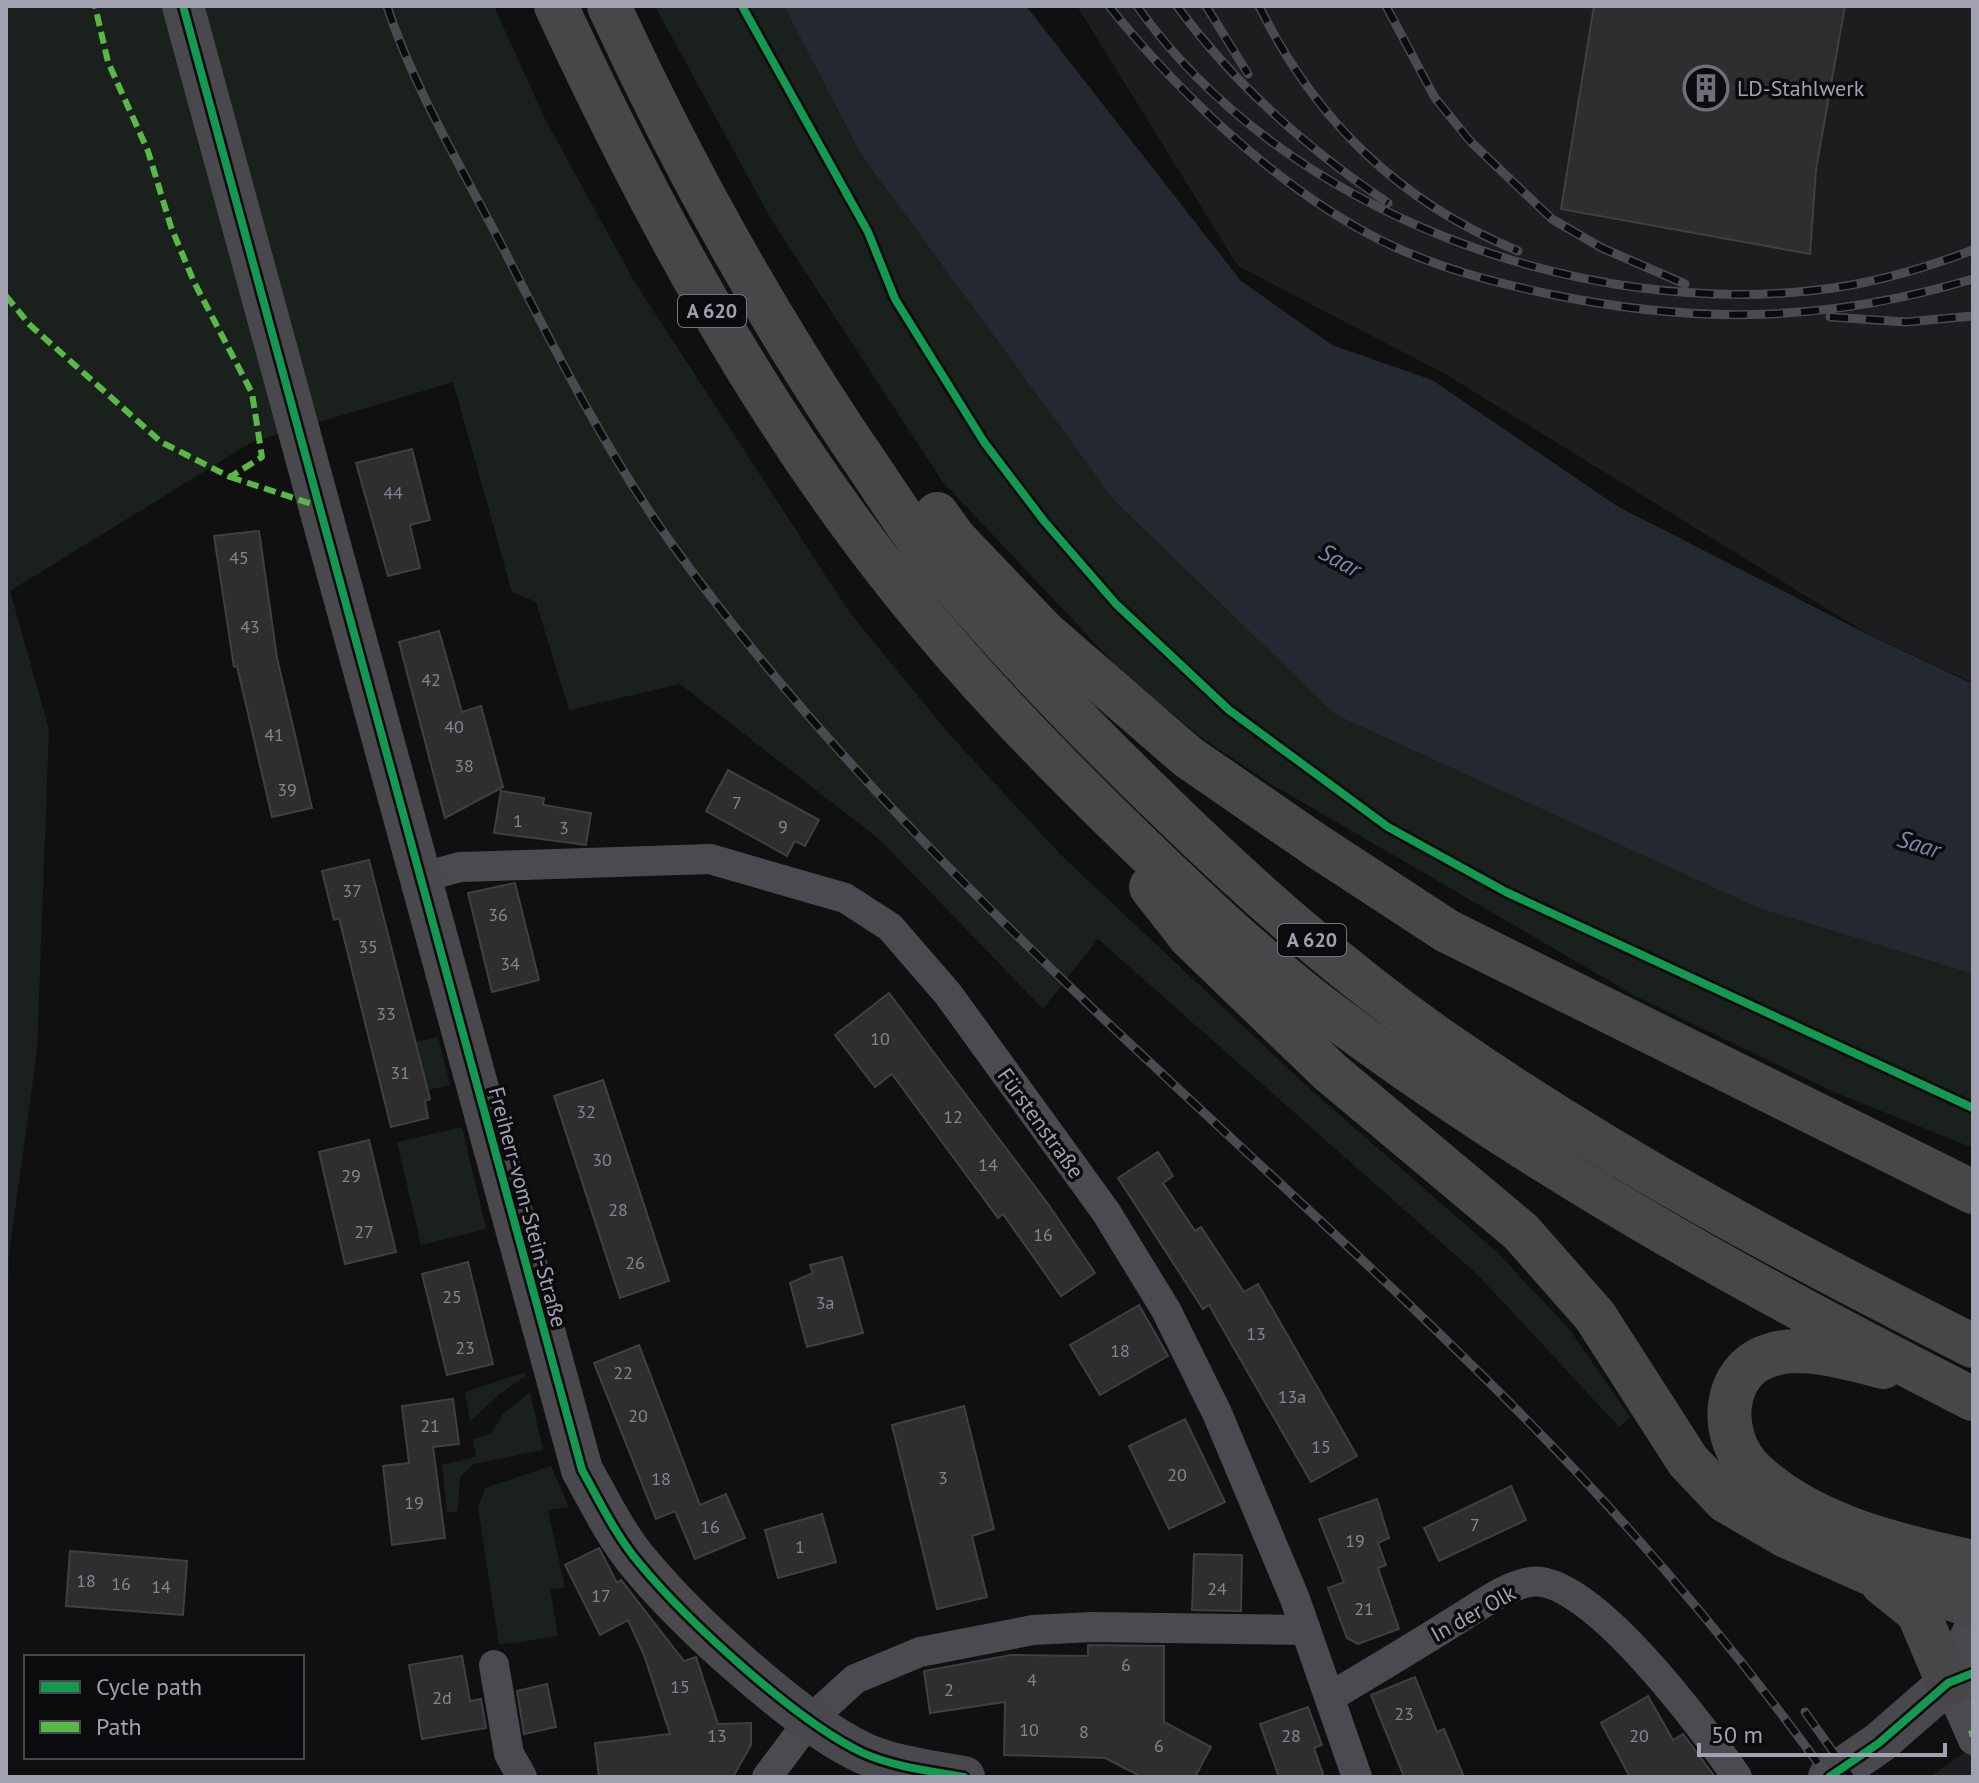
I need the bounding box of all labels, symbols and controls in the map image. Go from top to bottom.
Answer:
building icon: LD-Stahlwerk [1682,64,1730,112]
place label: LD-Stahlwerk [1737,74,1865,102]
road number: A 620 [678,295,746,327]
house number: 44 [383,481,403,504]
water label: Saar [1314,536,1368,585]
house number: 45 [229,546,249,569]
house number: 43 [240,615,260,638]
house number: 42 [421,668,441,691]
house number: 40 [444,715,464,738]
house number: 41 [264,723,284,746]
house number: 38 [454,754,474,777]
house number: 39 [277,778,297,801]
house number: 7 [732,791,742,814]
house number: 1 [513,809,523,832]
house number: 9 [778,815,788,838]
house number: 3 [559,816,569,839]
water label: Saar [1894,823,1946,866]
house number: 37 [342,879,362,902]
house number: 36 [488,903,508,926]
road number: A 620 [1278,924,1346,956]
house number: 35 [358,935,378,958]
house number: 34 [500,952,520,975]
house number: 33 [376,1002,396,1025]
house number: 10 [870,1027,890,1050]
house number: 31 [390,1061,410,1084]
street label: Fürstenstraße [992,1062,1090,1184]
street label: Freiherr-vom-Stein-Straße [482,1084,574,1330]
house number: 32 [576,1100,596,1123]
house number: 12 [943,1105,963,1128]
house number: 30 [592,1148,612,1171]
house number: 14 [978,1153,998,1176]
house number: 29 [341,1164,361,1187]
house number: 28 [608,1198,628,1221]
house number: 27 [354,1220,374,1243]
house number: 16 [1033,1223,1053,1246]
house number: 26 [625,1251,645,1274]
house number: 25 [442,1285,462,1308]
house number: 3a [816,1291,834,1314]
house number: 13 [1246,1322,1266,1345]
house number: 23 [455,1336,475,1359]
house number: 18 [1110,1339,1130,1362]
house number: 22 [613,1361,633,1384]
house number: 13a [1278,1385,1306,1408]
house number: 20 [628,1404,648,1427]
house number: 21 [420,1414,440,1437]
house number: 15 [1311,1435,1331,1458]
house number: 20 [1167,1463,1187,1486]
house number: 3 [938,1466,948,1489]
house number: 18 [651,1467,671,1490]
house number: 19 [404,1491,424,1514]
house number: 7 [1470,1513,1480,1536]
house number: 16 [700,1515,720,1538]
house number: 19 [1345,1529,1365,1552]
house number: 1 [795,1535,805,1558]
house number: 18 [76,1569,96,1592]
house number: 16 [111,1572,131,1595]
house number: 14 [151,1575,171,1598]
house number: 24 [1207,1577,1227,1600]
street label: In der Olk [1426,1578,1521,1648]
house number: 17 [591,1584,611,1607]
house number: 21 [1354,1597,1374,1620]
house number: 6 [1121,1653,1131,1676]
legend [24,1655,304,1759]
house number: 4 [1027,1668,1037,1691]
text: Cycle path [96,1671,202,1702]
house number: 15 [670,1675,690,1698]
house number: 2 [944,1678,954,1701]
house number: 2d [432,1686,452,1709]
house number: 23 [1394,1702,1414,1725]
scale bar [1699,1707,1945,1757]
text: Path [96,1711,142,1742]
house number: 10 [1019,1718,1039,1741]
text: 50 m [1711,1719,1763,1750]
house number: 8 [1079,1720,1089,1743]
house number: 13 [707,1724,727,1747]
house number: 28 [1281,1724,1301,1747]
house number: 20 [1629,1724,1649,1747]
house number: 6 [1154,1734,1164,1757]

